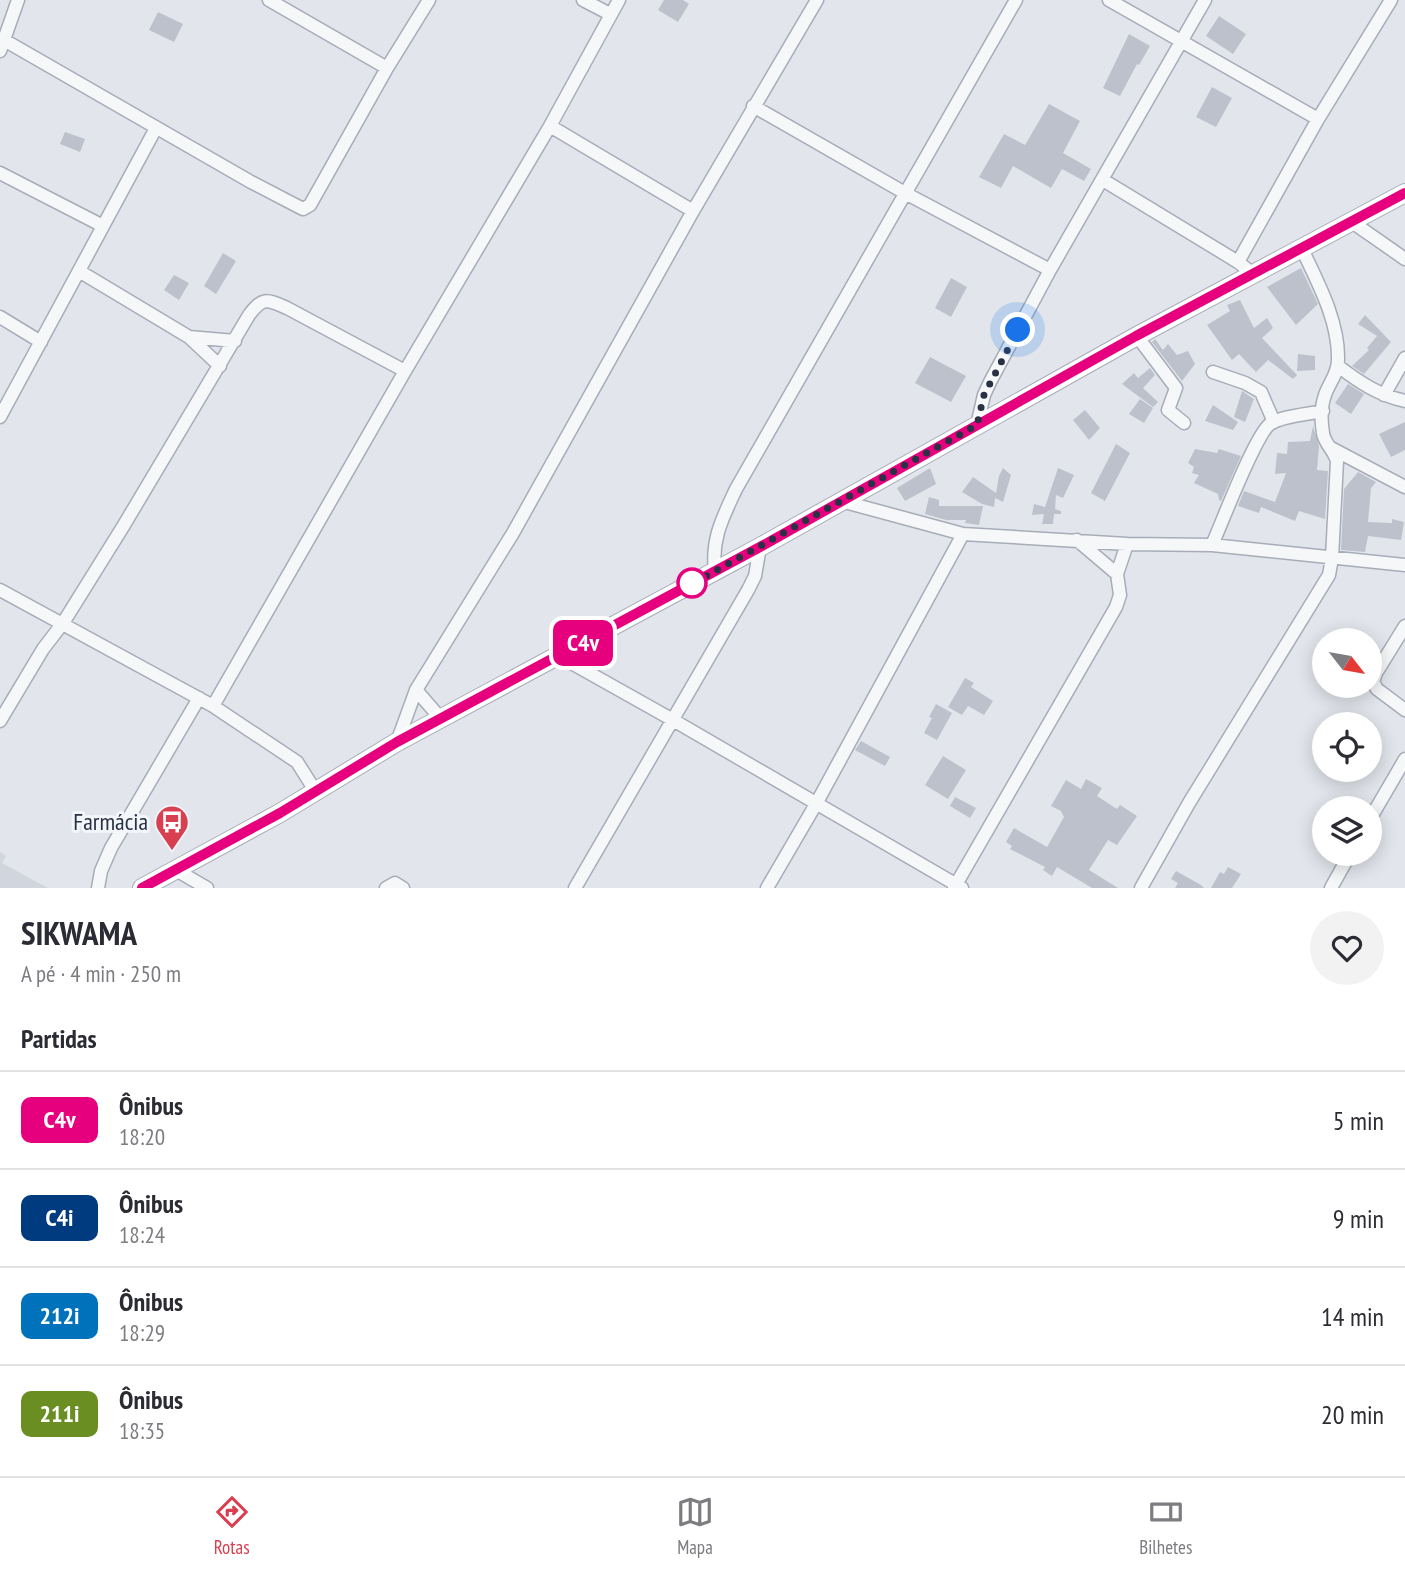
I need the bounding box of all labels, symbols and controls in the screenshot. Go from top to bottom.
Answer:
your location [1000,312,1035,347]
unlabelled marker [677,568,707,598]
line badge: C4v [543,620,623,666]
text: C4v [567,627,599,658]
north arrow [1312,628,1382,698]
map controls [1312,628,1382,866]
button: locate [1312,712,1382,782]
button: layers [1312,796,1382,866]
bus stop icon: Farmácia [153,803,191,852]
place label: Farmácia [73,806,148,837]
text: SIKWAMA [21,911,137,954]
button: heart [1310,911,1384,985]
text: A pé · 4 min · 250 m [21,959,181,988]
text: Partidas [21,1022,97,1055]
text: Ônibus [119,1089,183,1122]
text: C4v [43,1104,76,1135]
text: 5 min [1333,1104,1384,1137]
text: 18:20 [119,1122,165,1151]
text: Ônibus [119,1187,183,1220]
text: C4i [46,1202,73,1233]
text: 9 min [1333,1202,1384,1235]
text: 18:24 [119,1220,165,1249]
text: Ônibus [119,1285,183,1318]
text: 212i [40,1300,79,1331]
text: 14 min [1321,1300,1384,1333]
text: 18:29 [119,1318,165,1347]
text: Ônibus [119,1383,183,1416]
text: 211i [40,1398,79,1429]
text: 20 min [1321,1398,1384,1431]
text: 18:35 [119,1416,165,1445]
tab: Rotas [213,1493,251,1559]
tab: Mapa [676,1493,714,1559]
tab: Bilhetes [1139,1493,1192,1559]

